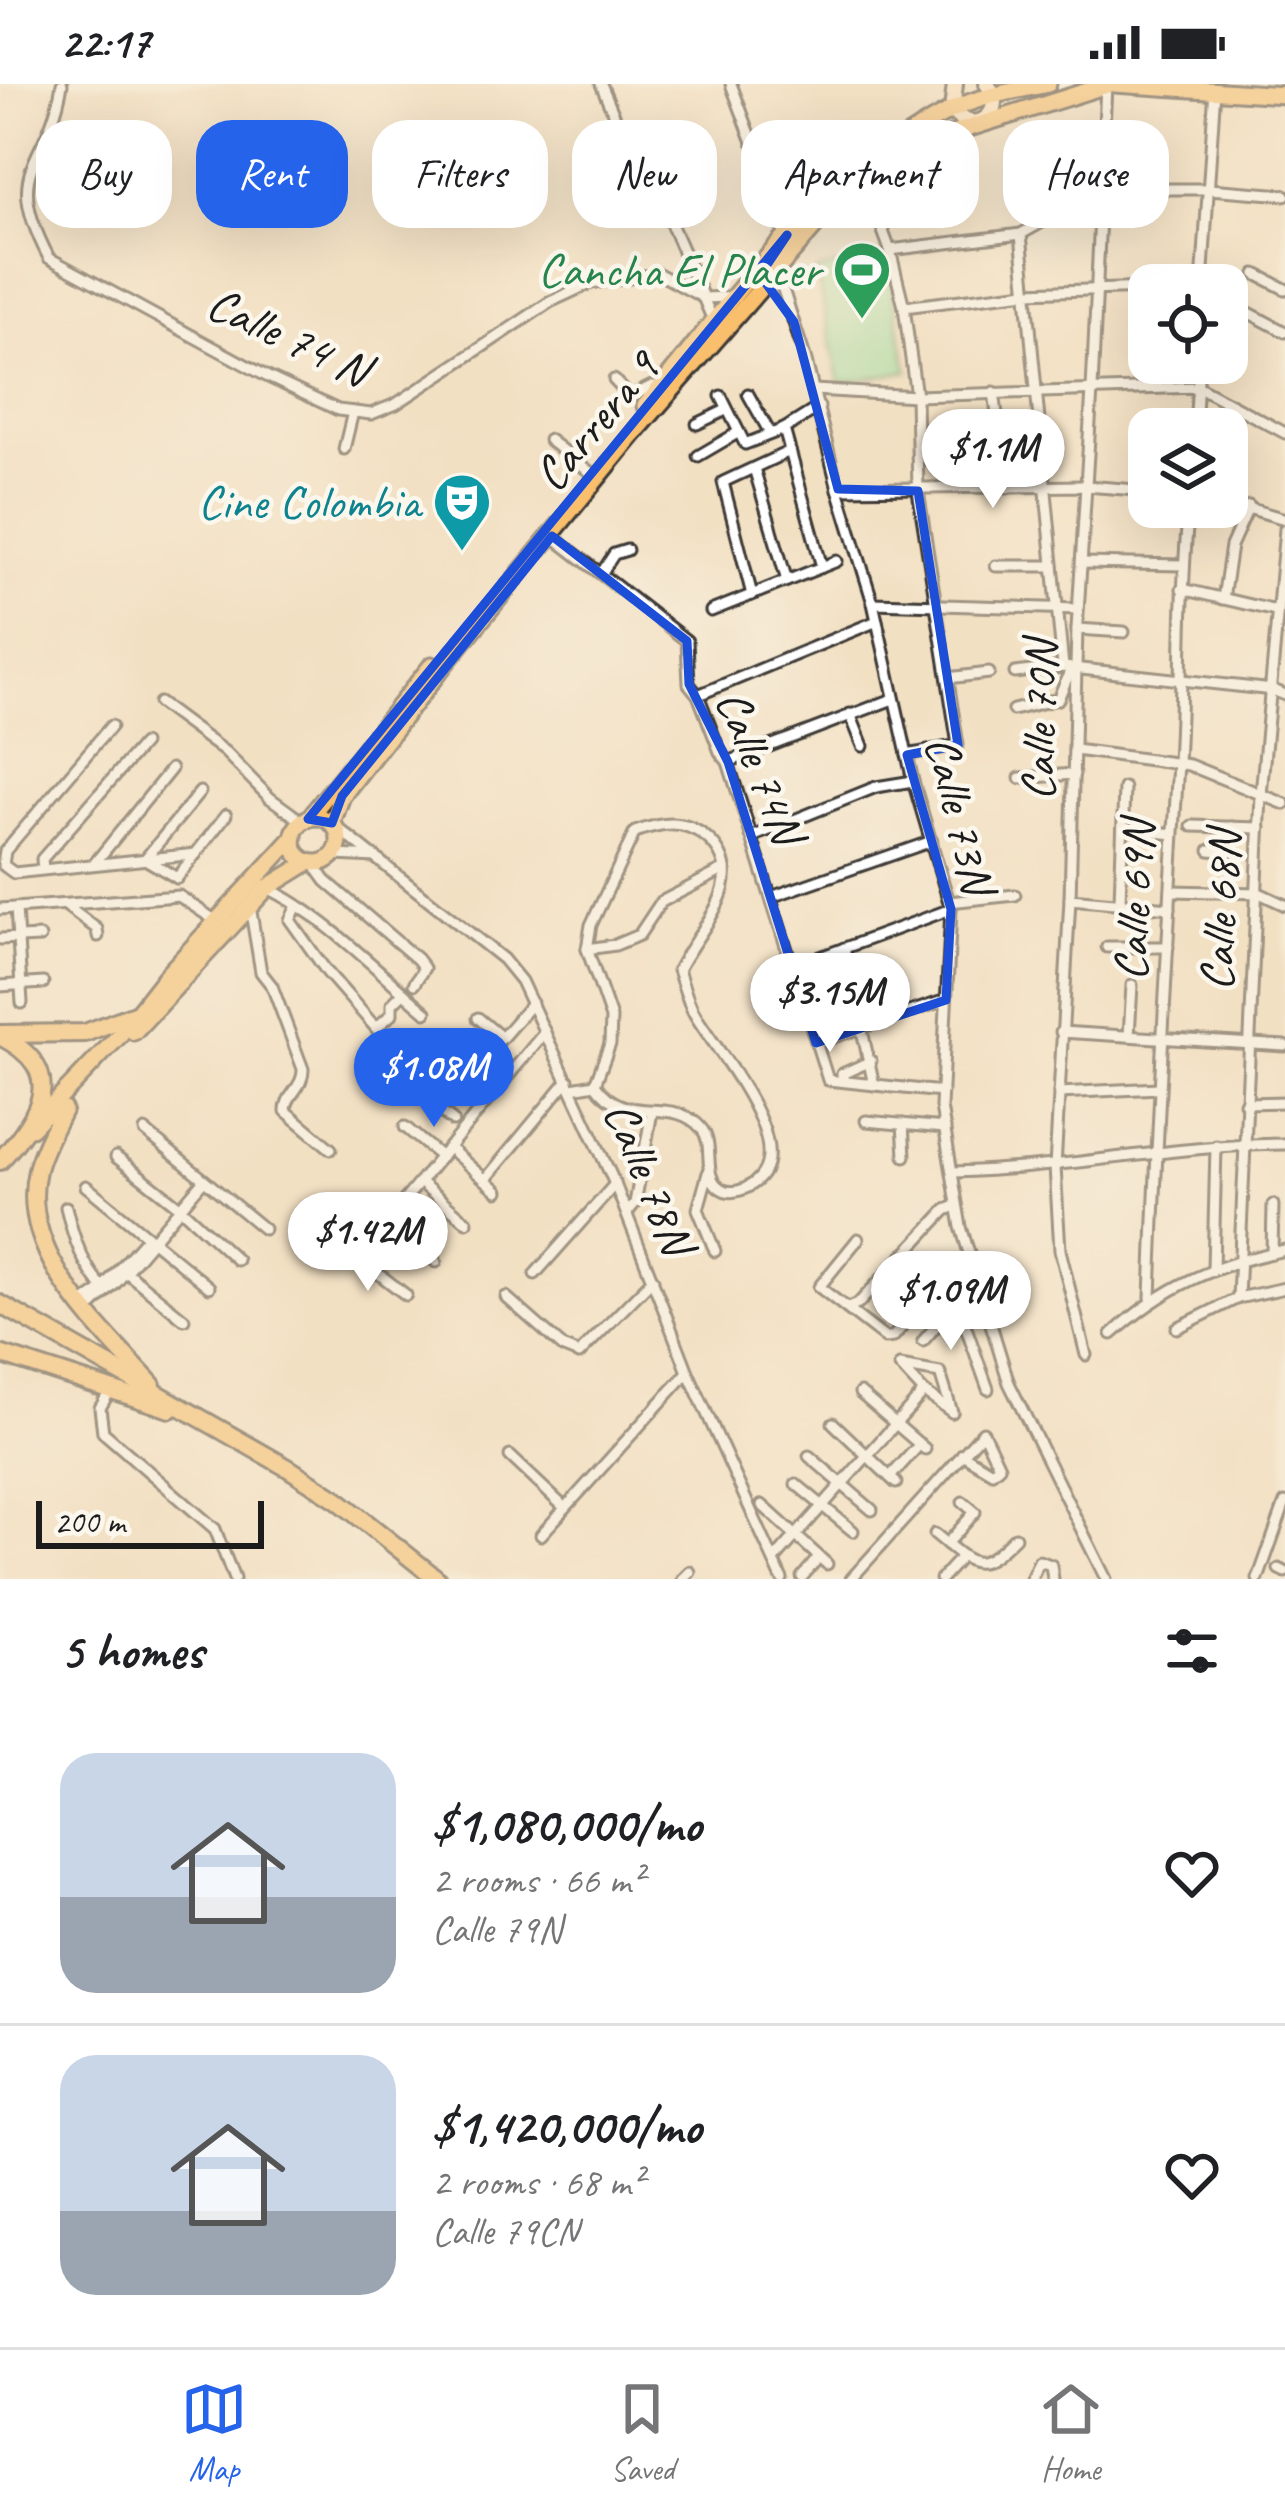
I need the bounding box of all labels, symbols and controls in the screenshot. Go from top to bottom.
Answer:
text: 22:17 [60,14,150,71]
chip: Buy [36,120,172,228]
chip: Rent [196,120,348,228]
chip: Filters [372,120,548,228]
chip: New [572,120,717,228]
chip: Apartment [741,120,979,228]
chip: House [1003,120,1169,228]
sports icon: Cancha El Placer [831,239,893,321]
place label: Cancha El Placer [538,240,825,300]
map controls [1128,264,1248,528]
button: locate [1128,264,1248,384]
street label: Calle 74 N [198,273,385,402]
street label: Carrera 9 [520,336,674,503]
button: layers [1128,408,1248,528]
pin: $1.1M [909,409,1077,511]
text: $1.1M [949,423,1037,472]
theatre icon: Cine Colombia [431,471,493,553]
place label: Cine Colombia [198,472,424,532]
street label: Calle 70N [1008,634,1071,801]
street label: Calle 74N [702,681,820,858]
street label: Calle 73N [912,730,1010,905]
street label: Calle 69N [1100,813,1168,982]
street label: Calle 68N [1186,823,1254,992]
pin: $3.15M [732,953,928,1055]
text: $3.15M [777,967,883,1016]
pin: $1.08M [336,1028,532,1130]
text: $1.08M [381,1042,487,1091]
street label: Calle 78N [590,1092,711,1269]
pin: $1.42M [270,1192,466,1294]
text: $1.42M [315,1206,421,1255]
pin: $1.09M [853,1251,1049,1353]
text: $1.09M [898,1265,1004,1314]
scale bar [36,1495,264,1548]
text: 200 m [54,1501,125,1543]
icon: filters [1159,1618,1225,1684]
text: 5 homes [60,1619,203,1683]
text: $1,080,000/mo [432,1792,701,1856]
icon: home [156,1801,300,1945]
icon: heart [1159,1840,1225,1906]
text: 2 rooms · 66 m² [432,1856,643,1905]
text: Calle 79N [432,1905,561,1954]
text: $1,420,000/mo [432,2094,701,2158]
icon: home [156,2103,300,2247]
icon: heart [1159,2142,1225,2208]
text: 2 rooms · 68 m² [432,2158,643,2207]
text: Calle 79CN [432,2207,578,2256]
tab: Map [181,2376,247,2490]
tab: Saved [609,2376,675,2490]
tab: Home [1038,2376,1104,2490]

